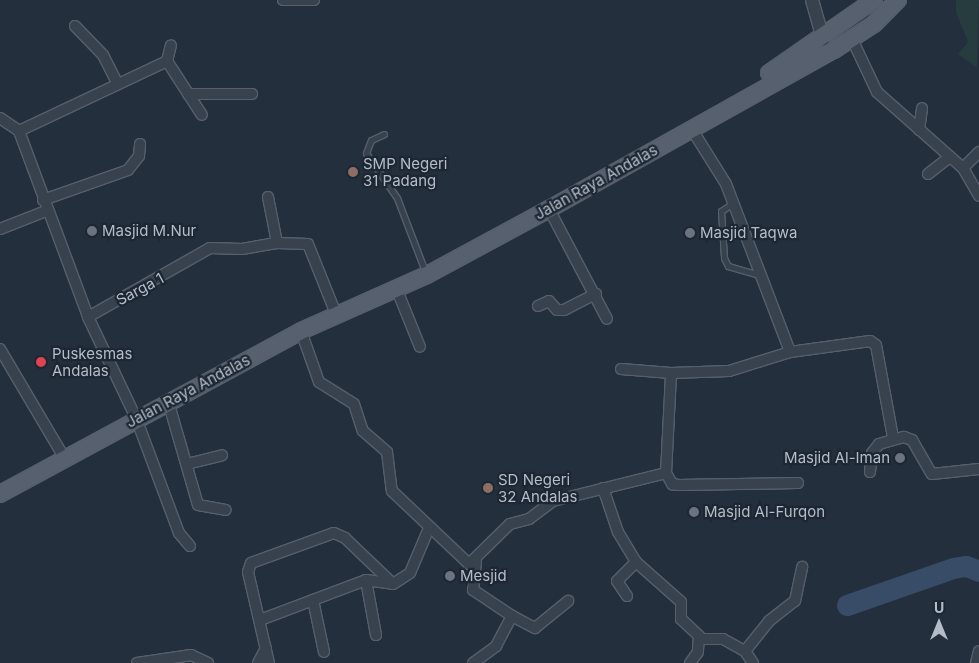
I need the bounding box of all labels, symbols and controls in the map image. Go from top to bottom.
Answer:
street label: Jalan Raya Andalas [531,141,661,223]
place label: SMP Negeri 31 Padang [363,154,447,189]
marker: SMP Negeri 31 Padang [347,166,359,178]
place label: Masjid M.Nur [102,222,196,240]
place label: Masjid Taqwa [700,224,797,242]
marker: Masjid M.Nur [86,225,98,237]
marker: Masjid Taqwa [684,227,696,239]
street label: Sarga 1 [113,269,167,309]
place label: Puskesmas Andalas [52,344,132,379]
street label: Jalan Raya Andalas [123,351,253,431]
marker: Puskesmas Andalas [34,355,48,369]
place label: Masjid Al-Iman [784,449,890,467]
marker: Masjid Al-Iman [894,452,906,464]
place label: SD Negeri 32 Andalas [498,470,577,505]
marker: SD Negeri 32 Andalas [482,482,494,494]
place label: Masjid Al-Furqon [704,503,825,521]
marker: Masjid Al-Furqon [688,506,700,518]
place label: Mesjid [460,567,507,585]
marker: Mesjid [444,570,456,582]
north arrow [914,598,964,648]
text: U [934,599,944,616]

